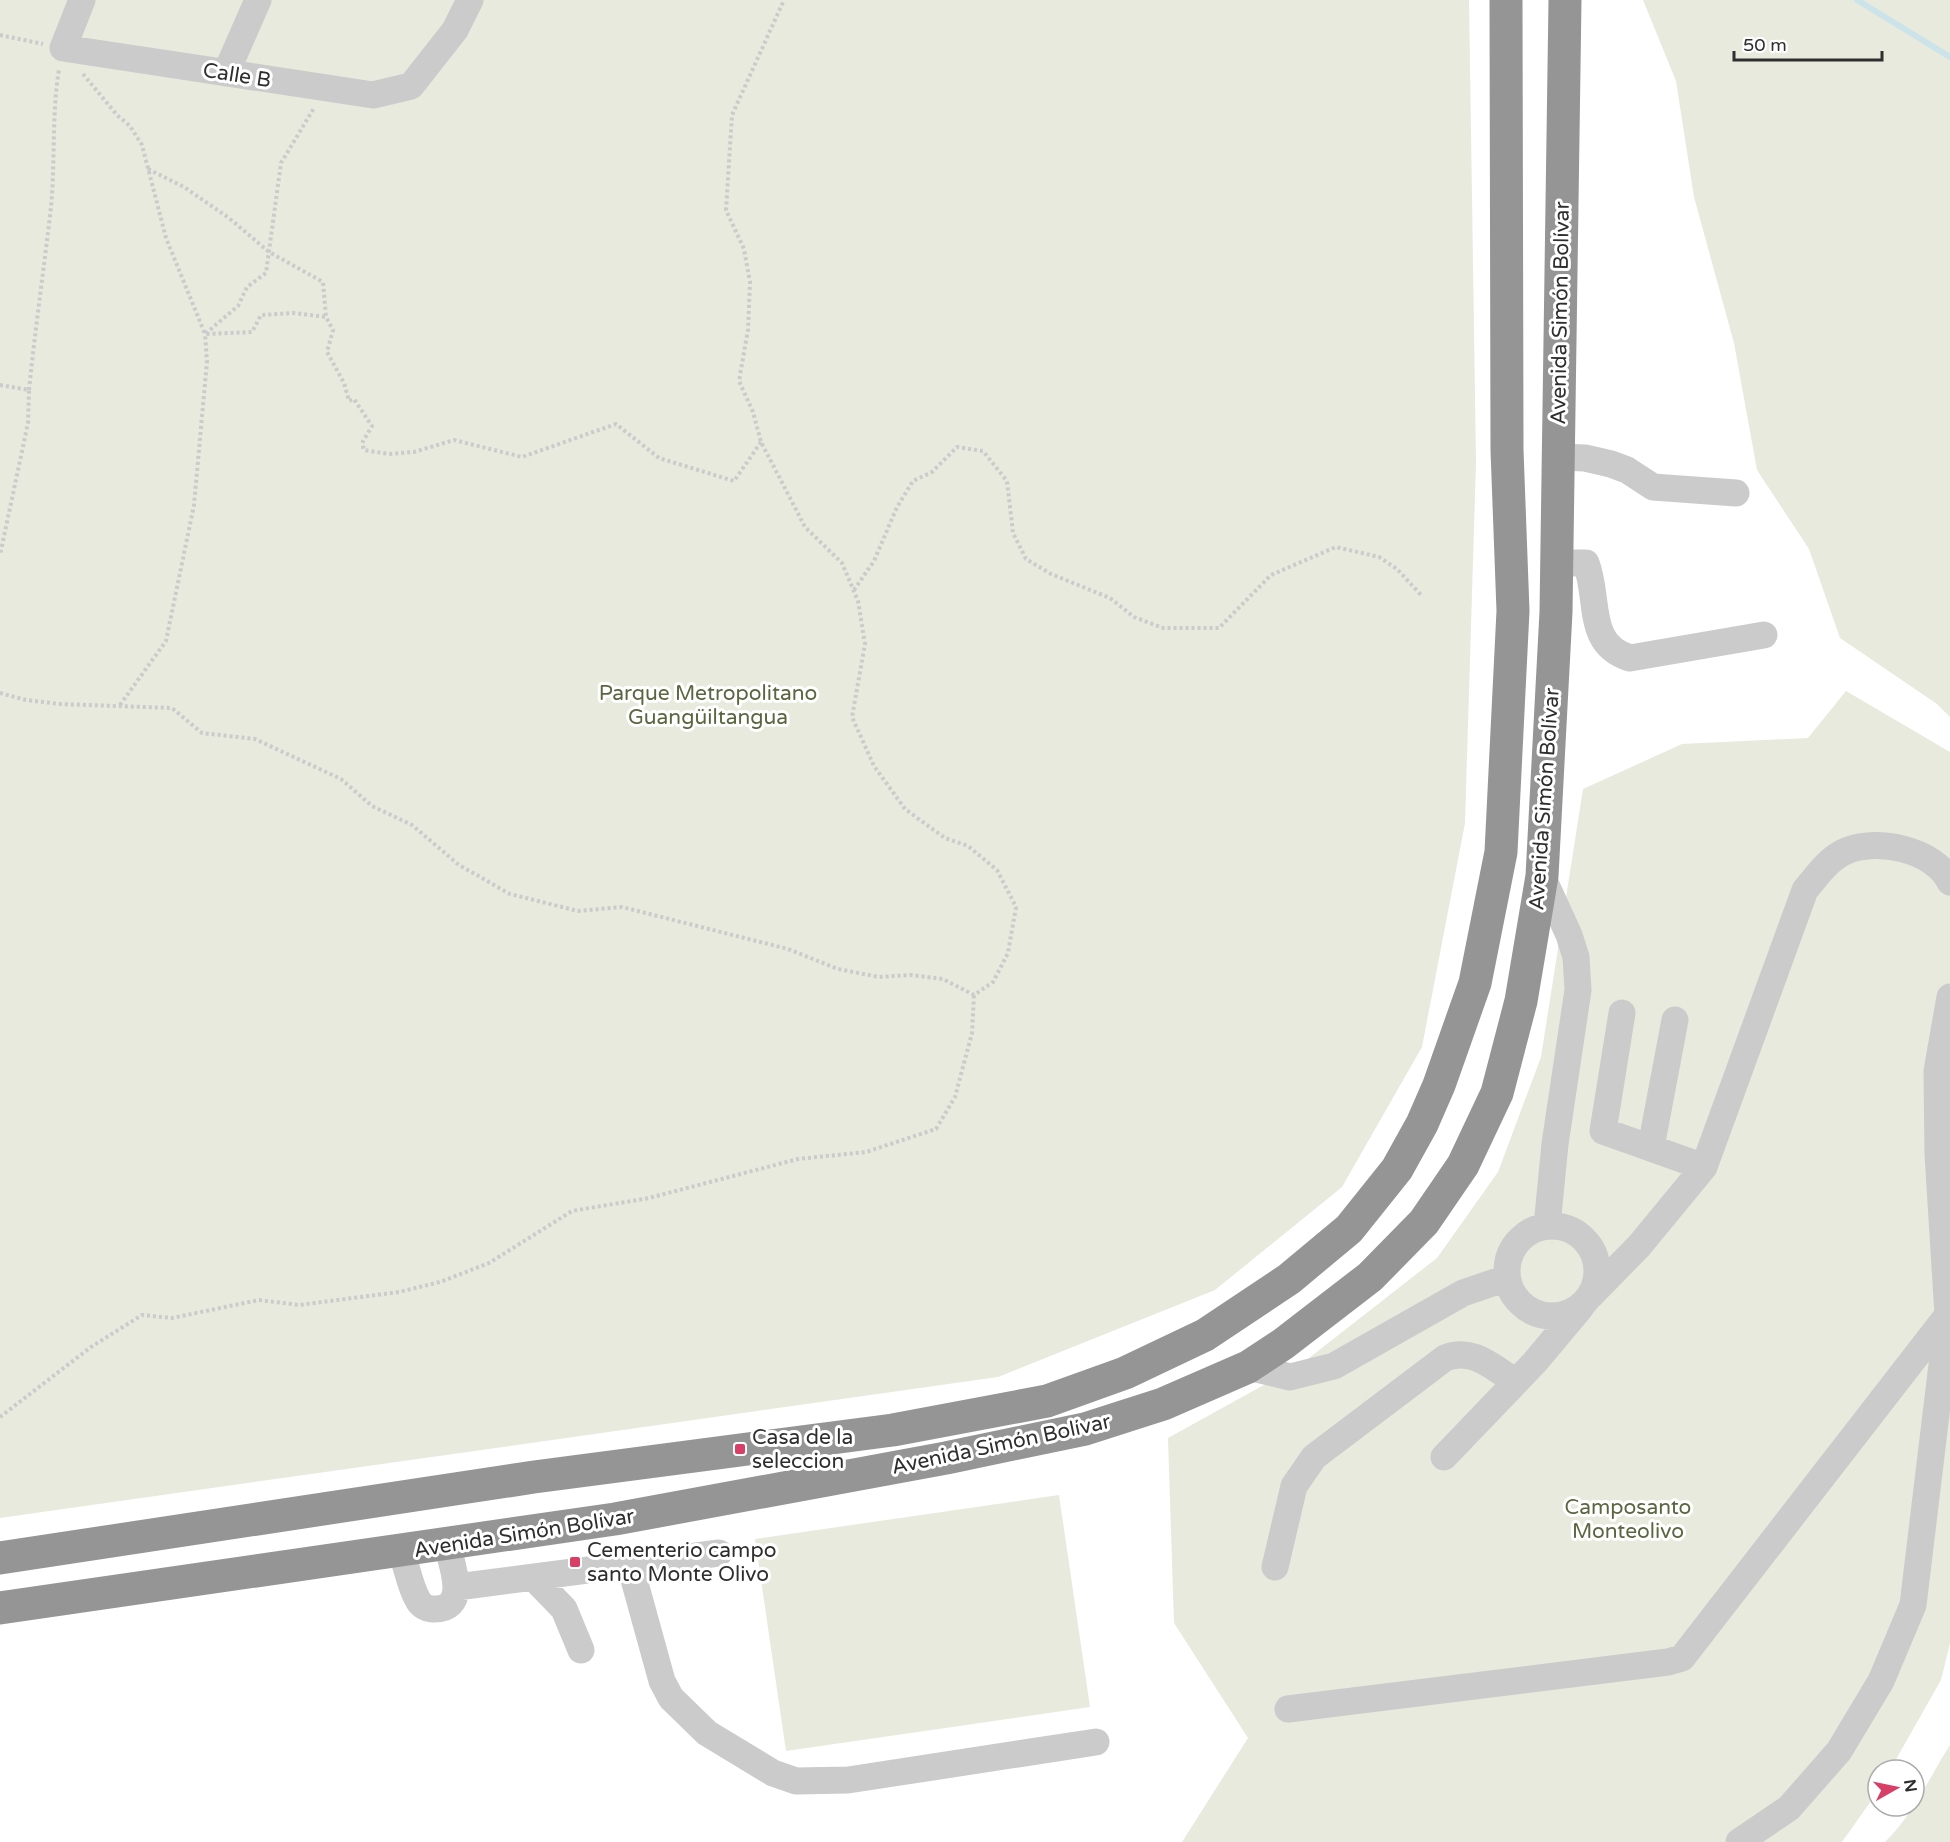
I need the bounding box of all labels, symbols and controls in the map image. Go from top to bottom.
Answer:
scale bar [1734,24,1882,62]
text: 50 m [1743,34,1787,56]
street label: Calle B [201,58,273,93]
street label: Avenida Simón Bolívar [1546,201,1575,425]
park label: Parque Metropolitano Guangüiltangua [599,681,817,730]
street label: Avenida Simón Bolívar [1524,687,1565,911]
street label: Avenida Simón Bolívar [889,1409,1113,1480]
place label: Casa de la seleccion [752,1425,853,1474]
marker: Casa de la seleccion [733,1442,747,1456]
park label: Camposanto Monteolivo [1565,1495,1691,1544]
street label: Avenida Simón Bolívar [412,1504,636,1563]
place label: Cementerio campo santo Monte Olivo [587,1538,776,1587]
marker: Cementerio campo santo Monte Olivo [568,1555,582,1569]
north arrow [1866,1758,1926,1818]
text: N [1899,1778,1921,1794]

